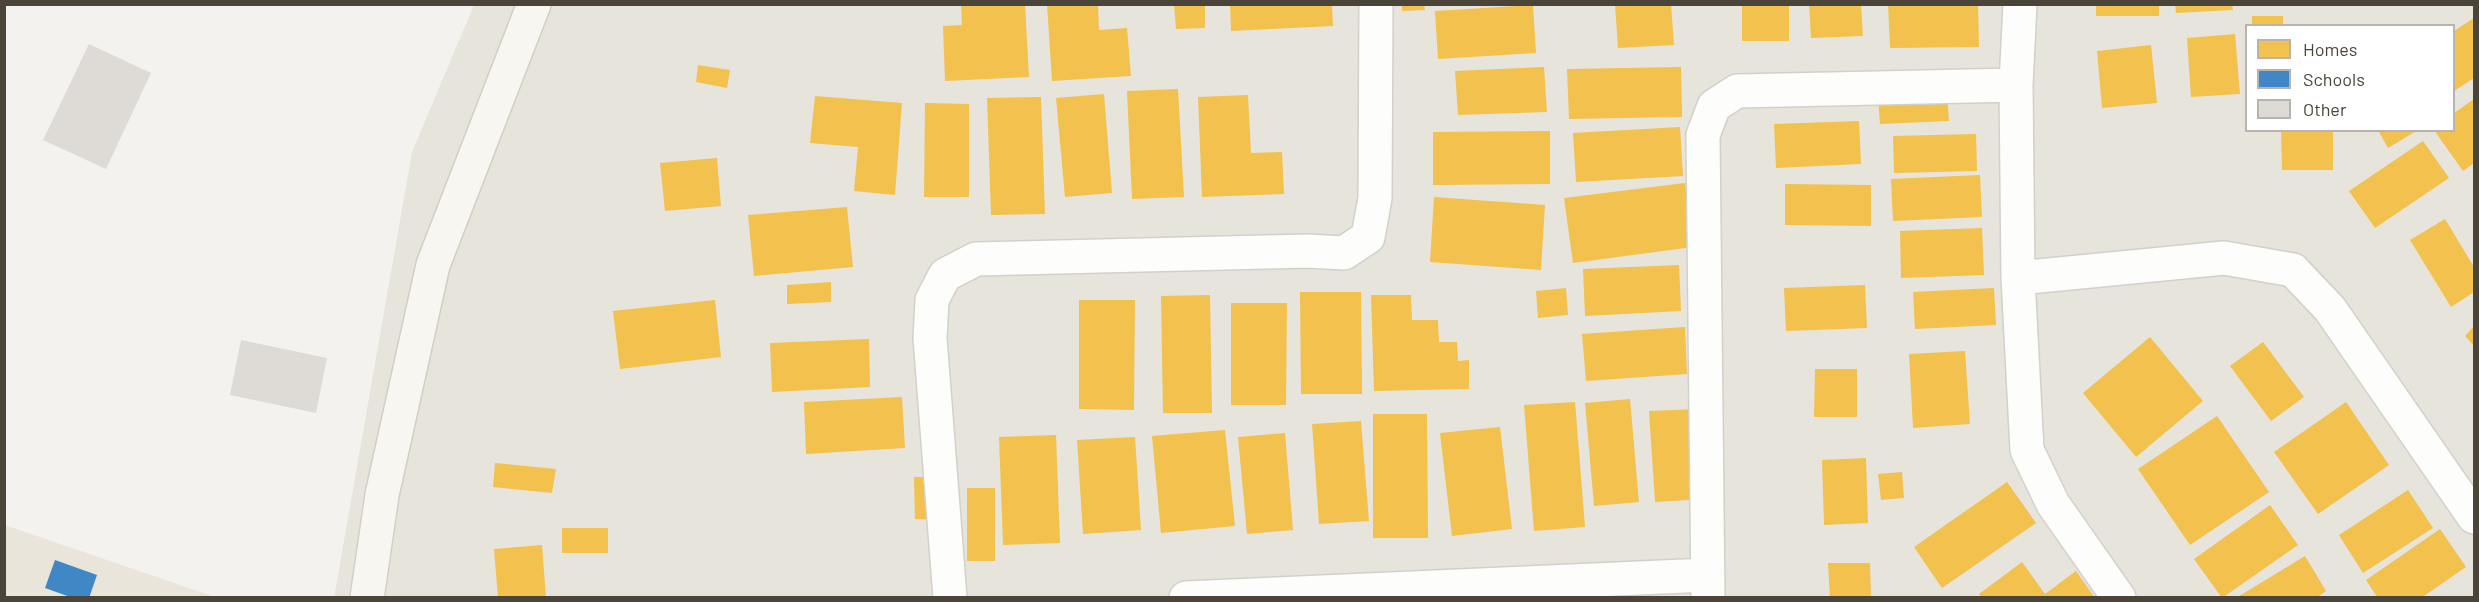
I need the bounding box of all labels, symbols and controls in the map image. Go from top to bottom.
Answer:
legend [2245,24,2455,132]
text: Homes [2303,38,2357,60]
text: Schools [2303,68,2365,90]
text: Other [2303,98,2346,120]

